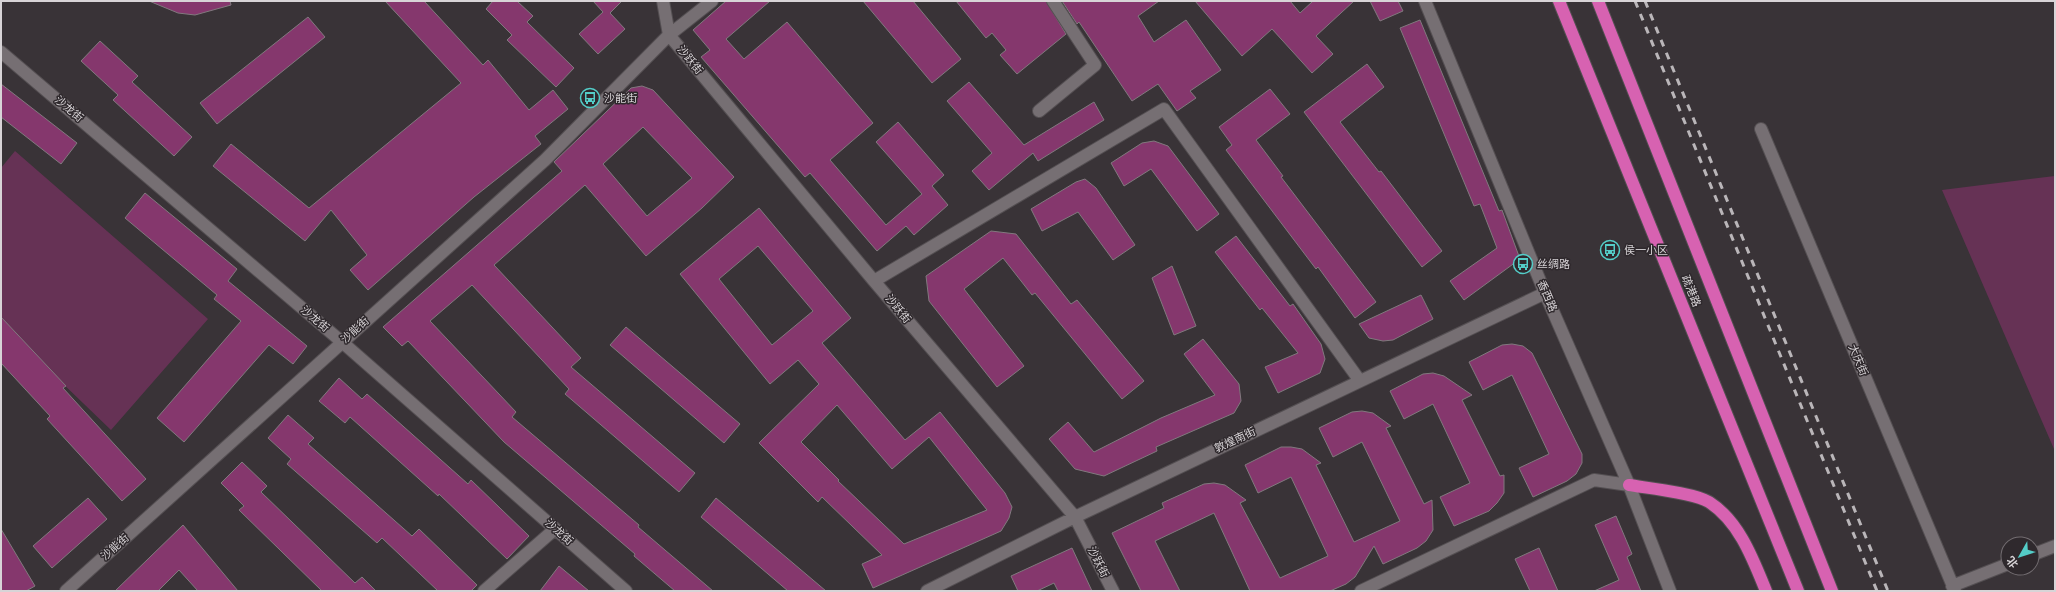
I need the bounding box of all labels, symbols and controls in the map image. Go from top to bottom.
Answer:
street label: 沙跃街 [674,43,706,77]
bus stop icon: 沙能街 [579,87,601,109]
place label: 沙能街 [604,92,637,105]
street label: 沙龙街 [52,93,86,125]
bus stop icon: 侯一小区 [1599,239,1621,261]
place label: 侯一小区 [1624,244,1668,257]
bus stop icon: 丝绸路 [1512,253,1534,275]
place label: 丝绸路 [1537,258,1570,271]
street label: 疏港路 [1679,273,1703,309]
street label: 香西路 [1535,278,1559,314]
street label: 沙跃街 [882,292,914,326]
street label: 沙龙街 [298,303,332,335]
street label: 沙能街 [338,314,372,346]
street label: 大庆街 [1846,342,1870,378]
street label: 敦煌南街 [1212,425,1258,455]
street label: 沙龙街 [542,516,576,548]
street label: 沙能街 [98,531,132,563]
north arrow [2000,536,2040,576]
street label: 沙跃街 [1085,544,1111,580]
text: 北 [2004,554,2021,570]

